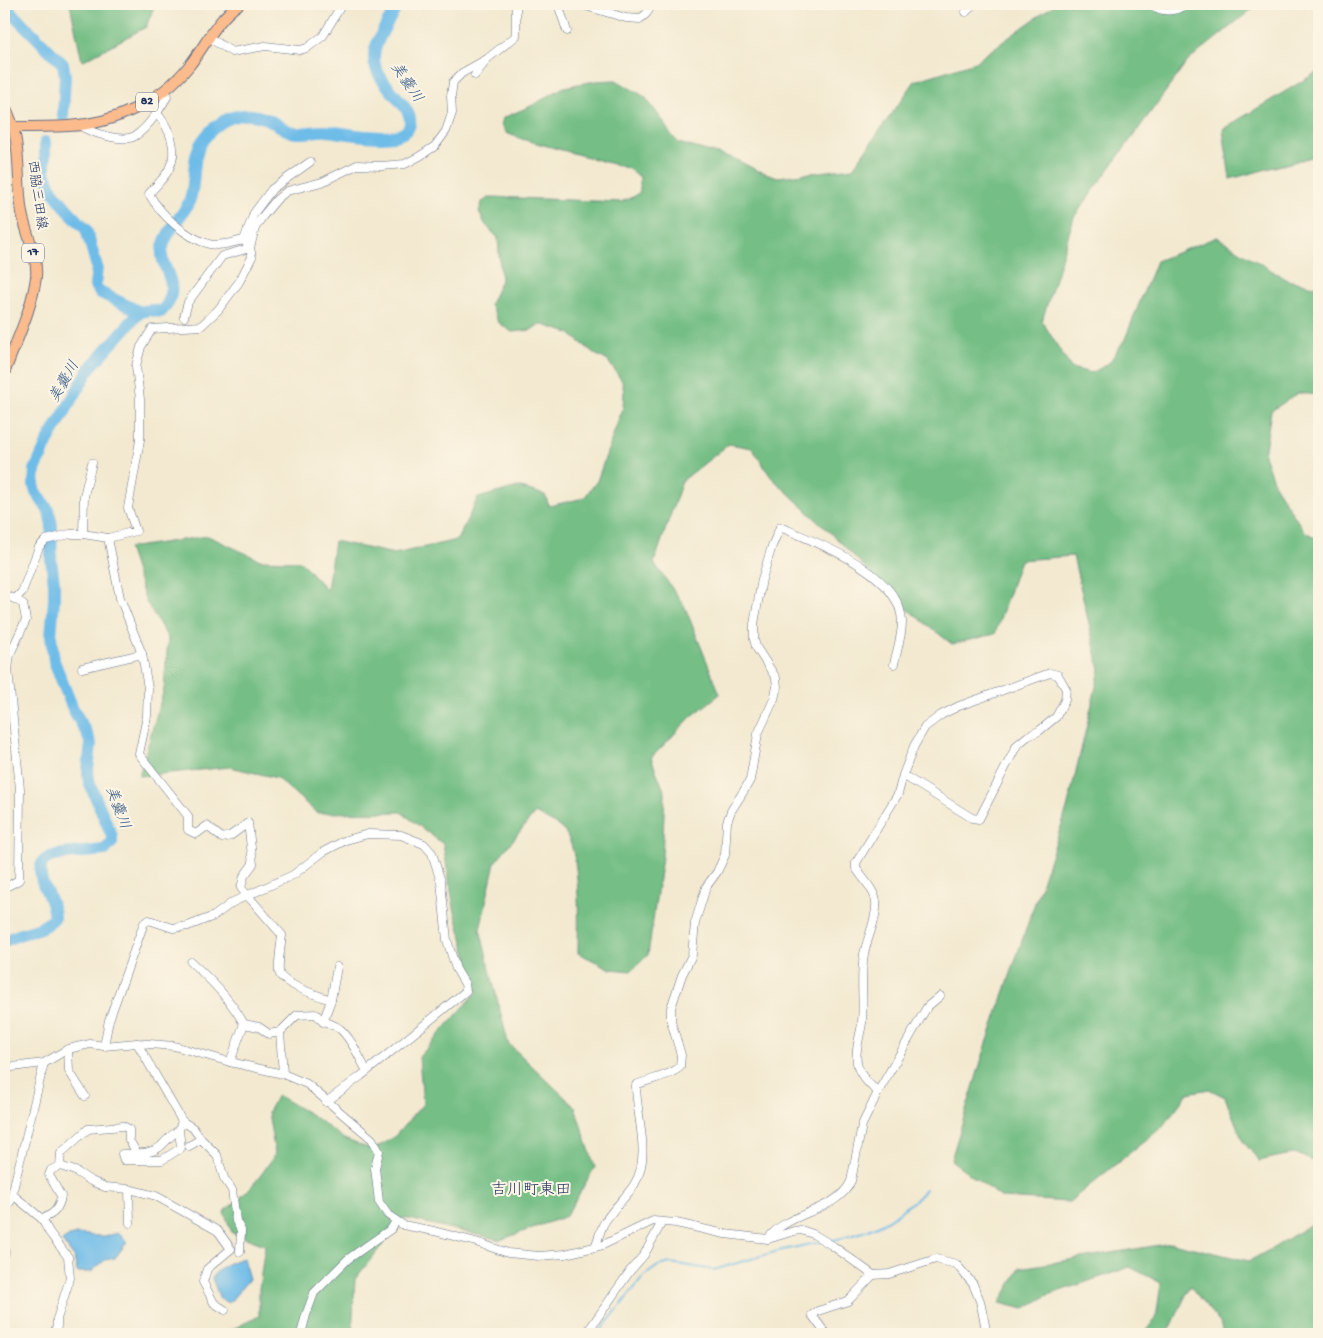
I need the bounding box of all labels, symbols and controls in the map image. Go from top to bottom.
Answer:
water label: 美嚢川 [386,59,427,107]
road number: 82 [136,92,158,111]
street label: 西脇三田線 [23,159,49,231]
road number: 17 [22,244,44,262]
water label: 美嚢川 [45,358,84,406]
water label: 美嚢川 [101,783,134,832]
district label: 吉川町東田 [491,1180,571,1201]

